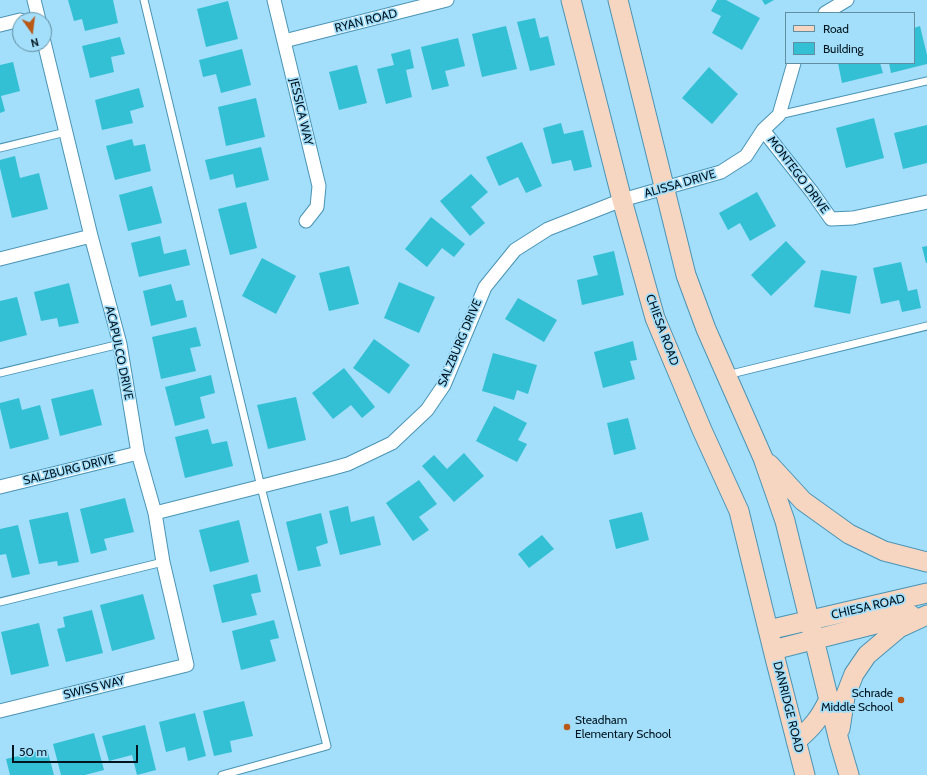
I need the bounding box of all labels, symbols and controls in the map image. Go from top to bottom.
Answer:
street label: RYAN ROAD [333,6,399,36]
north arrow [12,12,52,52]
legend [785,12,915,64]
text: Road [823,21,849,36]
text: N [29,35,40,50]
text: Building [823,41,864,56]
street label: JESSICA WAY [286,77,316,147]
street label: MONTEGO DRIVE [764,133,832,217]
street label: ALISSA DRIVE [643,167,717,201]
street label: CHIESA ROAD [642,292,682,368]
street label: SALZBURG DRIVE [435,297,485,389]
street label: ACAPULCO DRIVE [102,305,136,401]
street label: SALZBURG DRIVE [22,452,116,488]
street label: CHIESA ROAD [830,592,906,622]
street label: DANRIDGE ROAD [770,660,806,754]
street label: SWISS WAY [62,673,126,703]
place label: Schrade Middle School [821,686,893,714]
marker: Schrade Middle School [896,695,906,705]
place label: Steadham Elementary School [575,713,671,741]
marker: Steadham Elementary School [562,722,572,732]
scale bar [14,737,140,763]
text: 50 m [19,744,47,759]

